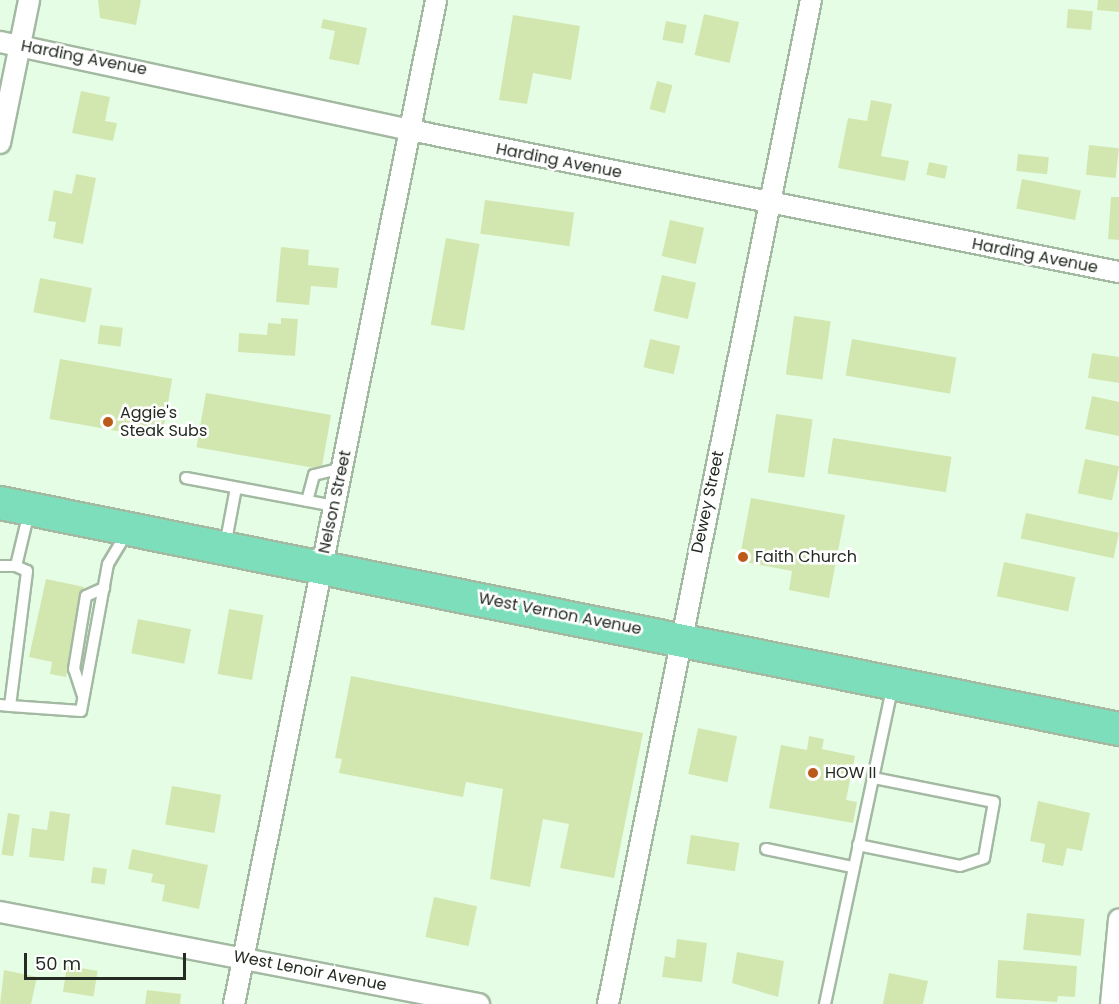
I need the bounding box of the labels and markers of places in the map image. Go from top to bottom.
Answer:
place label: Aggie's Steak Subs [120,403,207,441]
marker: Aggie's Steak Subs [101,415,115,429]
place label: Faith Church [755,547,857,567]
marker: Faith Church [736,550,750,564]
place label: HOW II [825,763,876,783]
marker: HOW II [806,766,820,780]

